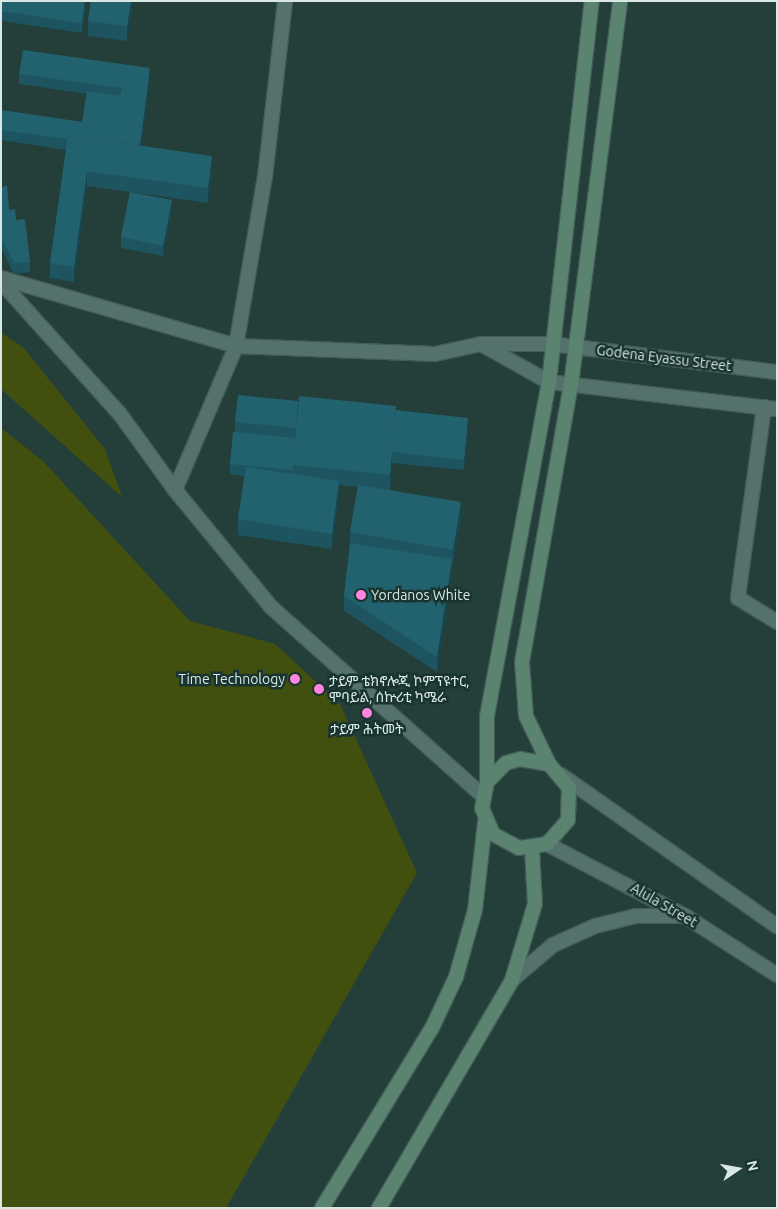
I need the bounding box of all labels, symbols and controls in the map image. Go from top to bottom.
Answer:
street label: Godena Eyassu Street [596,341,732,375]
place label: Yordanos White [371,587,470,603]
marker: Yordanos White [355,589,367,601]
place label: Time Technology [178,671,285,687]
marker: Time Technology [289,673,301,685]
place label: ታይም ቴክኖሎጂ ኮምፕዩተር, ሞባይል, ሰኵሪቲ ካሜራ [329,673,469,706]
marker: ታይም ቴክኖሎጂ ኮምፕዩተር, ሞባይል, ሰኵሪቲ ካሜራ [313,683,325,695]
marker: ታይም ሕትመት [361,707,373,719]
place label: ታይም ሕትመት [330,721,404,737]
street label: Alula Street [628,879,700,931]
north arrow [713,1144,763,1194]
text: N [744,1159,762,1173]

